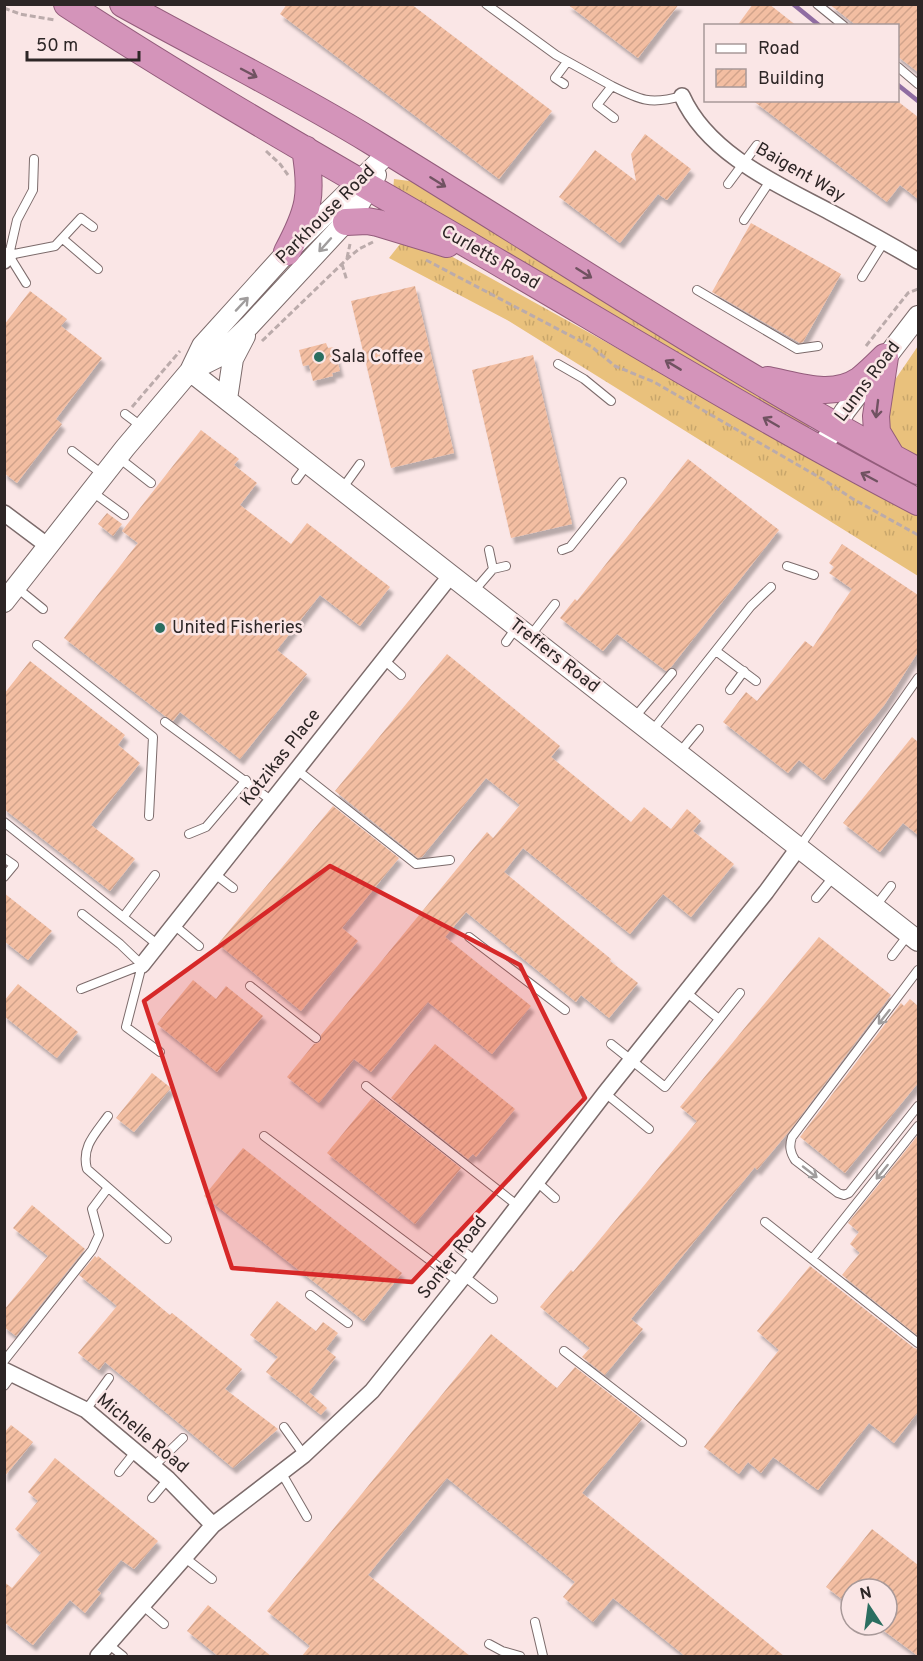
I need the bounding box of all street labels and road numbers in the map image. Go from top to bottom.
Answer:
street label: Baigent Way [751,138,849,208]
street label: Parkhouse Road [271,160,381,270]
street label: Curletts Road [436,220,544,296]
street label: Lunns Road [830,337,906,427]
street label: Treffers Road [504,614,604,698]
street label: Kotzikas Place [236,705,326,811]
street label: Sonter Road [413,1212,493,1304]
street label: Michelle Road [91,1389,193,1479]

